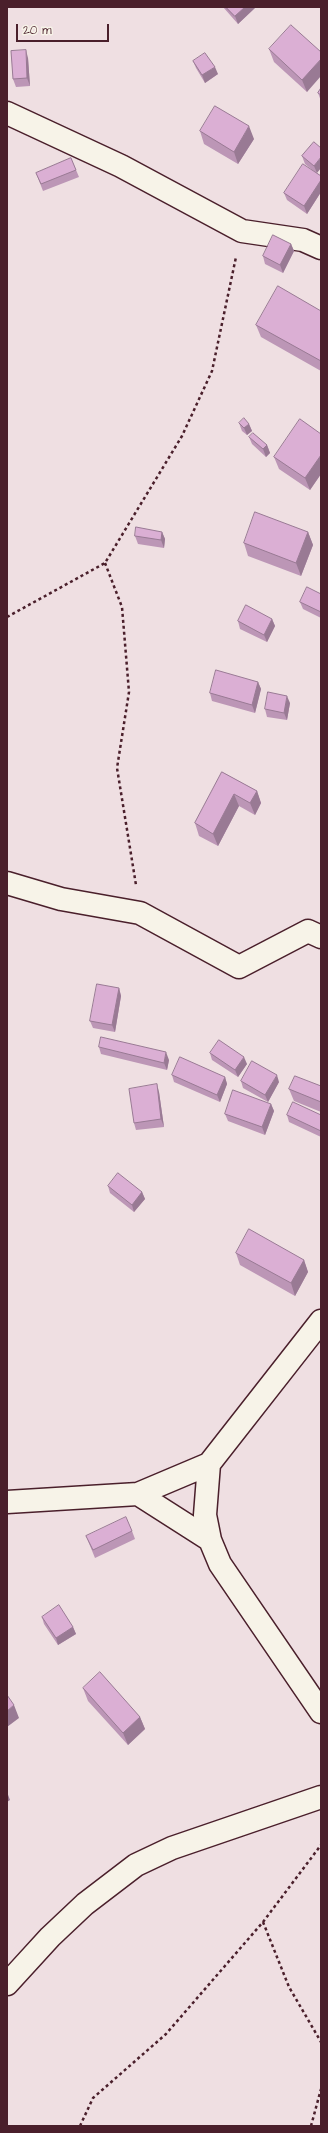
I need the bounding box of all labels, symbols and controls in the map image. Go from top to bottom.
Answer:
scale bar [18,16,111,42]
text: 20 m [23,22,52,39]

